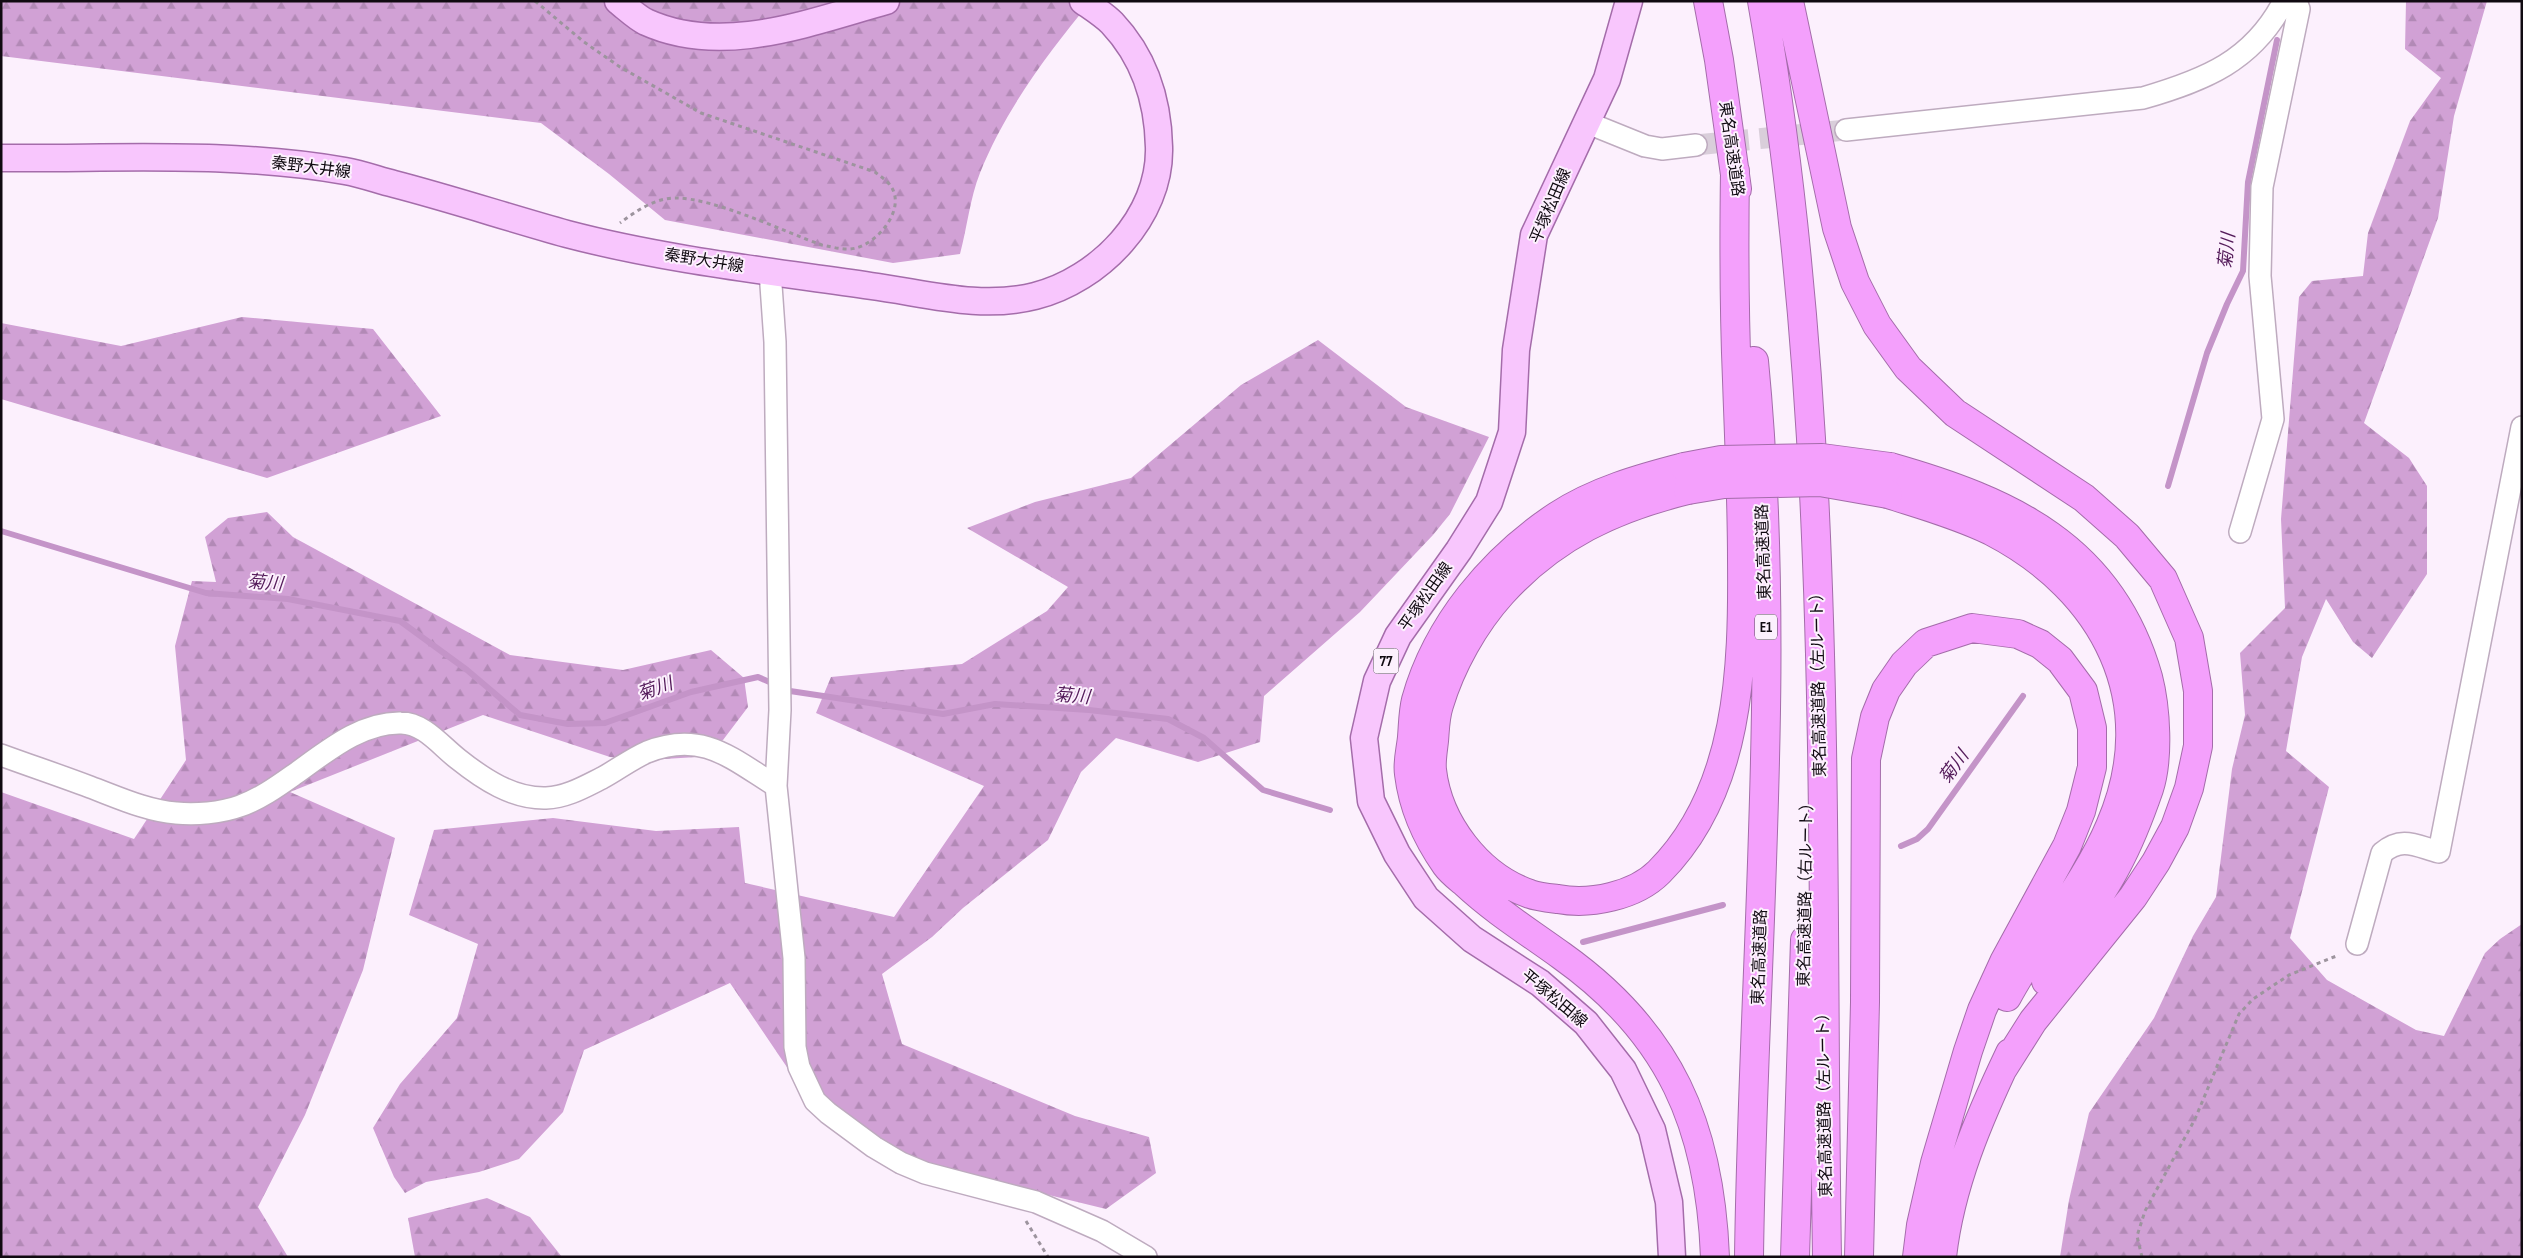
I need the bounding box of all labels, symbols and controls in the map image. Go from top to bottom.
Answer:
street label: 東名高速道路 [1715,100,1747,198]
street label: 秦野大井線 [270,154,352,182]
street label: 平塚松田線 [1527,165,1575,247]
water label: 菊川 [2215,230,2240,270]
street label: 秦野大井線 [663,245,745,277]
street label: 東名高速道路 [1753,504,1775,600]
street label: 平塚松田線 [1395,559,1457,635]
water label: 菊川 [246,571,286,595]
street label: 東名高速道路（左ルート） [1808,585,1830,777]
road number: E1 [1755,614,1777,640]
road number: 77 [1374,648,1398,674]
water label: 菊川 [634,672,677,705]
water label: 菊川 [1053,684,1093,708]
water label: 菊川 [1935,745,1974,788]
street label: 東名高速道路（右ルート） [1795,795,1817,987]
street label: 東名高速道路 [1749,909,1771,1005]
street label: 平塚松田線 [1517,966,1591,1032]
street label: 東名高速道路（左ルート） [1814,1005,1836,1197]

